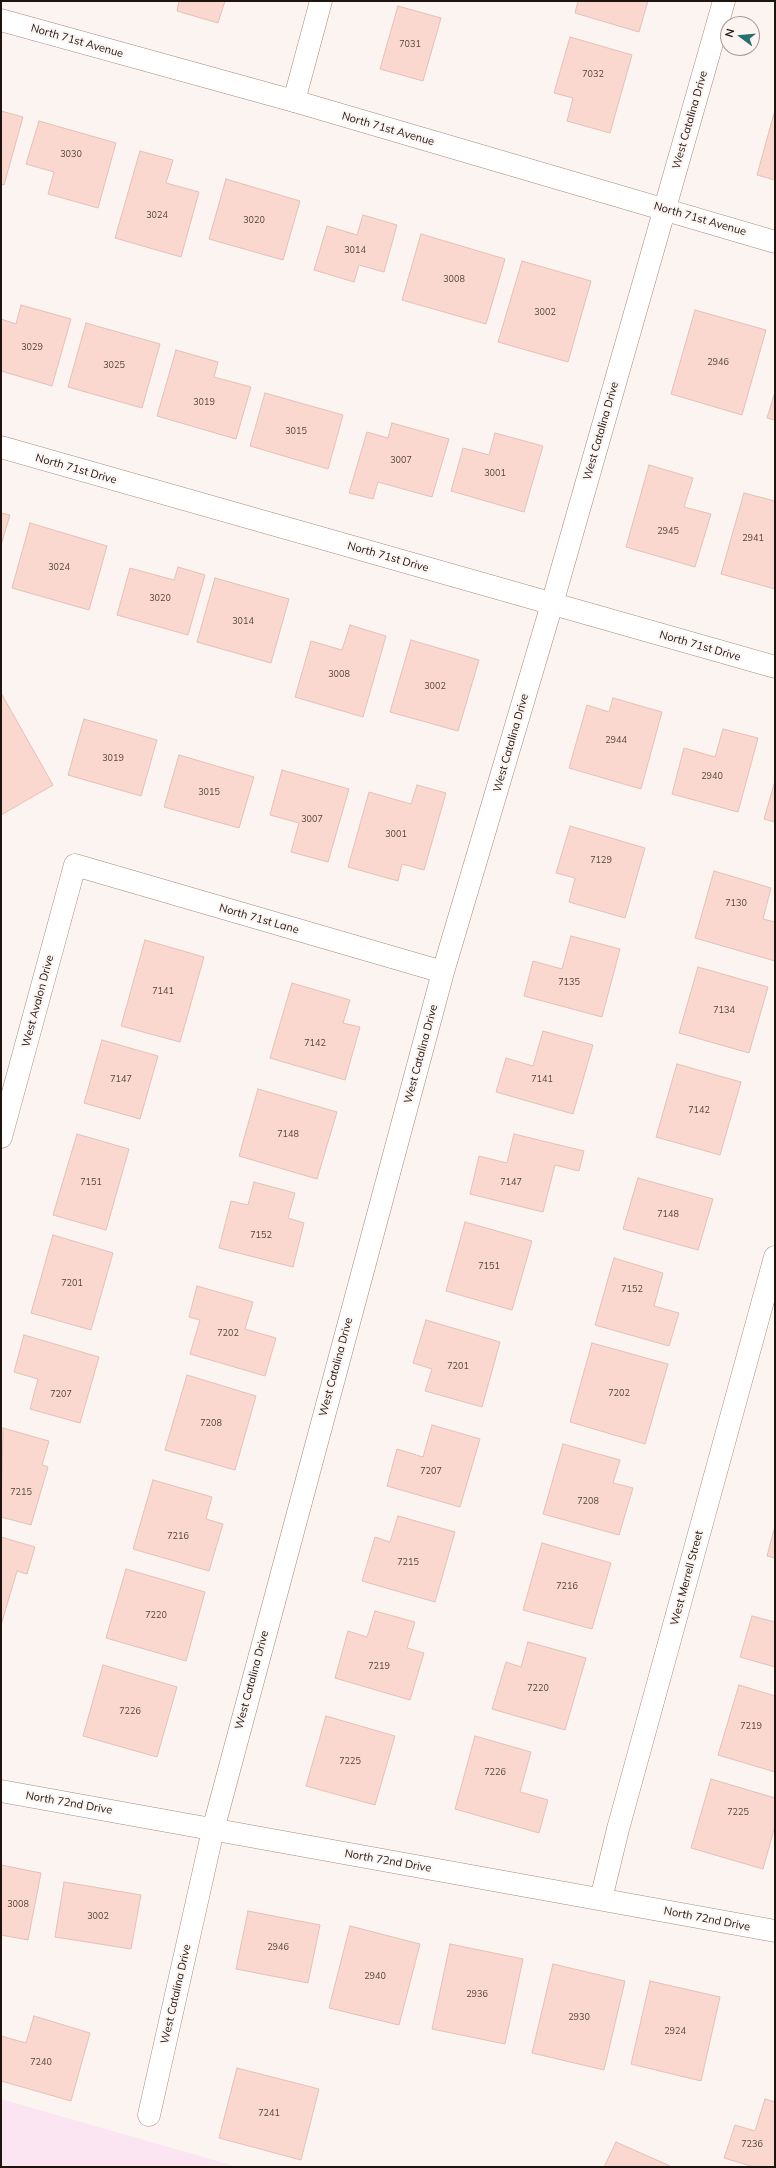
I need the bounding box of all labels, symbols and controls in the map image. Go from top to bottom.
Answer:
north arrow [720,16,760,56]
street label: North 71st Avenue [29,21,125,61]
text: N [722,27,737,39]
house number: 7031 [399,39,421,49]
house number: 7032 [582,69,604,79]
street label: West Catalina Drive [670,69,710,171]
street label: North 71st Avenue [340,109,436,149]
house number: 3030 [60,149,82,159]
street label: North 71st Avenue [652,199,748,239]
house number: 3024 [146,210,168,220]
house number: 3020 [243,215,265,225]
house number: 3014 [344,245,366,255]
house number: 3008 [443,274,465,284]
house number: 3002 [534,307,556,317]
house number: 3029 [21,342,43,352]
house number: 2946 [707,357,729,367]
house number: 3025 [103,360,125,370]
street label: West Catalina Drive [581,380,621,482]
house number: 3019 [193,397,215,407]
house number: 3015 [285,426,307,436]
street label: North 71st Drive [34,451,118,487]
house number: 3007 [390,455,412,465]
house number: 3001 [484,468,506,478]
house number: 2945 [657,526,679,536]
house number: 2941 [742,533,764,543]
street label: North 71st Drive [346,539,430,575]
house number: 3024 [48,562,70,572]
house number: 3020 [149,593,171,603]
house number: 3014 [232,616,254,626]
street label: North 71st Drive [658,628,742,664]
house number: 3008 [328,669,350,679]
house number: 3002 [424,681,446,691]
street label: West Catalina Drive [491,692,531,794]
house number: 2944 [605,735,627,745]
house number: 3019 [102,753,124,763]
house number: 2940 [701,771,723,781]
house number: 3015 [198,787,220,797]
house number: 3007 [301,814,323,824]
house number: 3001 [385,829,407,839]
house number: 7129 [590,855,612,865]
house number: 7130 [725,898,747,908]
street label: North 71st Lane [218,901,300,937]
street label: West Avalon Drive [19,954,57,1048]
house number: 7135 [558,977,580,987]
house number: 7141 [152,986,174,996]
street label: West Catalina Drive [401,1003,441,1105]
house number: 7134 [713,1005,735,1015]
house number: 7142 [304,1038,326,1048]
house number: 7147 [110,1074,132,1084]
house number: 7141 [531,1074,553,1084]
house number: 7142 [688,1105,710,1115]
house number: 7148 [277,1129,299,1139]
house number: 7151 [80,1177,102,1187]
house number: 7147 [500,1177,522,1187]
house number: 7148 [657,1209,679,1219]
house number: 7152 [250,1230,272,1240]
house number: 7151 [478,1261,500,1271]
house number: 7201 [61,1278,83,1288]
house number: 7152 [621,1284,643,1294]
street label: West Catalina Drive [316,1316,356,1418]
house number: 7202 [217,1328,239,1338]
house number: 7201 [447,1361,469,1371]
house number: 7202 [608,1388,630,1398]
house number: 7207 [50,1389,72,1399]
house number: 7208 [200,1418,222,1428]
house number: 7207 [420,1466,442,1476]
house number: 7215 [10,1487,32,1497]
house number: 7208 [577,1496,599,1506]
street label: West Merrell Street [668,1529,706,1627]
house number: 7216 [167,1531,189,1541]
house number: 7215 [397,1557,419,1567]
house number: 7216 [556,1581,578,1591]
house number: 7220 [145,1610,167,1620]
street label: West Catalina Drive [232,1629,272,1731]
house number: 7219 [368,1661,390,1671]
house number: 7220 [527,1683,549,1693]
house number: 7226 [119,1706,141,1716]
house number: 7219 [740,1721,762,1731]
house number: 7225 [339,1756,361,1766]
house number: 7226 [484,1767,506,1777]
street label: North 72nd Drive [25,1789,113,1817]
house number: 7225 [727,1807,749,1817]
street label: North 72nd Drive [344,1847,432,1875]
house number: 3008 [7,1899,29,1909]
street label: North 72nd Drive [663,1904,751,1934]
house number: 3002 [87,1911,109,1921]
house number: 2946 [267,1942,289,1952]
street label: West Catalina Drive [158,1943,194,2045]
house number: 2940 [364,1971,386,1981]
house number: 2936 [466,1989,488,1999]
house number: 2930 [568,2012,590,2022]
house number: 2924 [664,2026,686,2036]
house number: 7240 [30,2057,52,2067]
house number: 7241 [258,2108,280,2118]
house number: 7236 [741,2139,763,2149]

